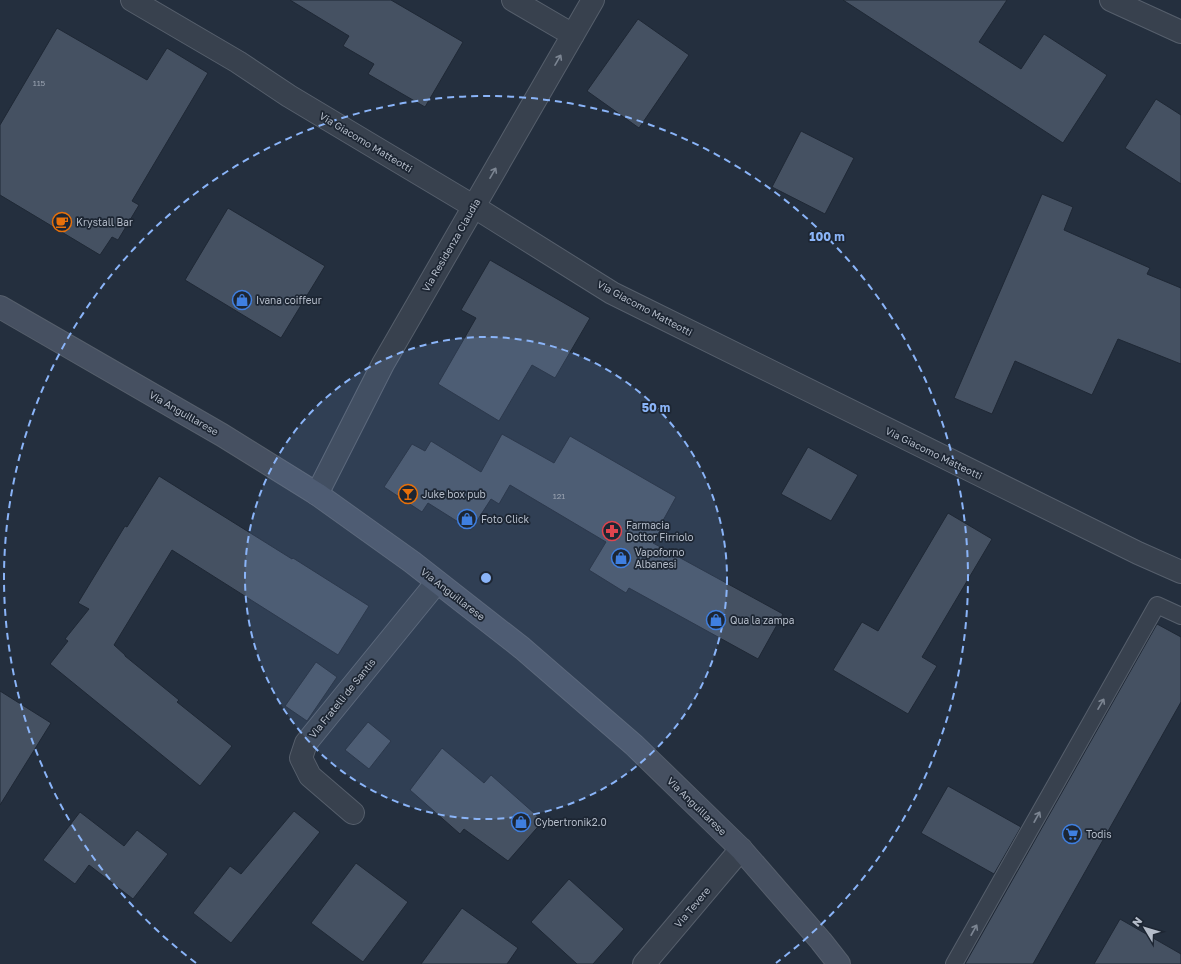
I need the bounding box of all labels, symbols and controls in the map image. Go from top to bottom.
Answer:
one-way arrow [555,54,563,66]
house number: 115 [33,78,46,88]
street label: Via Giacomo Matteotti [317,110,415,174]
one-way arrow [489,167,497,179]
street label: Via Residenza Claudia [419,196,483,294]
cafe icon: Krystall Bar [51,211,73,233]
place label: Krystall Bar [76,216,133,228]
text: 100 m [809,229,845,244]
street label: Via Giacomo Matteotti [595,278,695,338]
shop icon: Ivana coiffeur [231,289,253,311]
place label: Ivana coiffeur [256,294,322,306]
street label: Via Anguillarese [147,388,221,438]
text: 50 m [642,400,670,415]
street label: Via Giacomo Matteotti [884,424,984,482]
bar icon: Juke box pub [397,483,419,505]
place label: Juke box pub [422,488,486,500]
house number: 121 [553,491,565,501]
shop icon: Foto Click [456,508,478,530]
place label: Foto Click [481,513,529,525]
place label: Farmacia Dottor Firriolo [626,519,694,543]
pharmacy icon: Farmacia Dottor Firriolo [601,520,623,542]
place label: Vapoforno Albanesi [635,546,684,570]
shop icon: Vapoforno Albanesi [610,547,632,569]
street label: Via Anguillarese [419,565,488,623]
centre of rings [479,571,493,585]
shop icon: Qua la zampa [705,609,727,631]
place label: Qua la zampa [730,614,794,626]
street label: Via Fratelli de Santis [306,656,378,740]
one-way arrow [1098,698,1106,710]
street label: Via Anguillarese [665,775,729,838]
shop icon: Cybertronik2.0 [510,811,532,833]
one-way arrow [1034,811,1042,823]
place label: Cybertronik2.0 [535,816,607,828]
supermarket icon: Todis [1061,823,1083,845]
place label: Todis [1086,828,1111,840]
street label: Via Tevere [672,884,713,930]
north arrow [1125,908,1165,948]
text: N [1129,914,1144,929]
one-way arrow [970,924,978,936]

